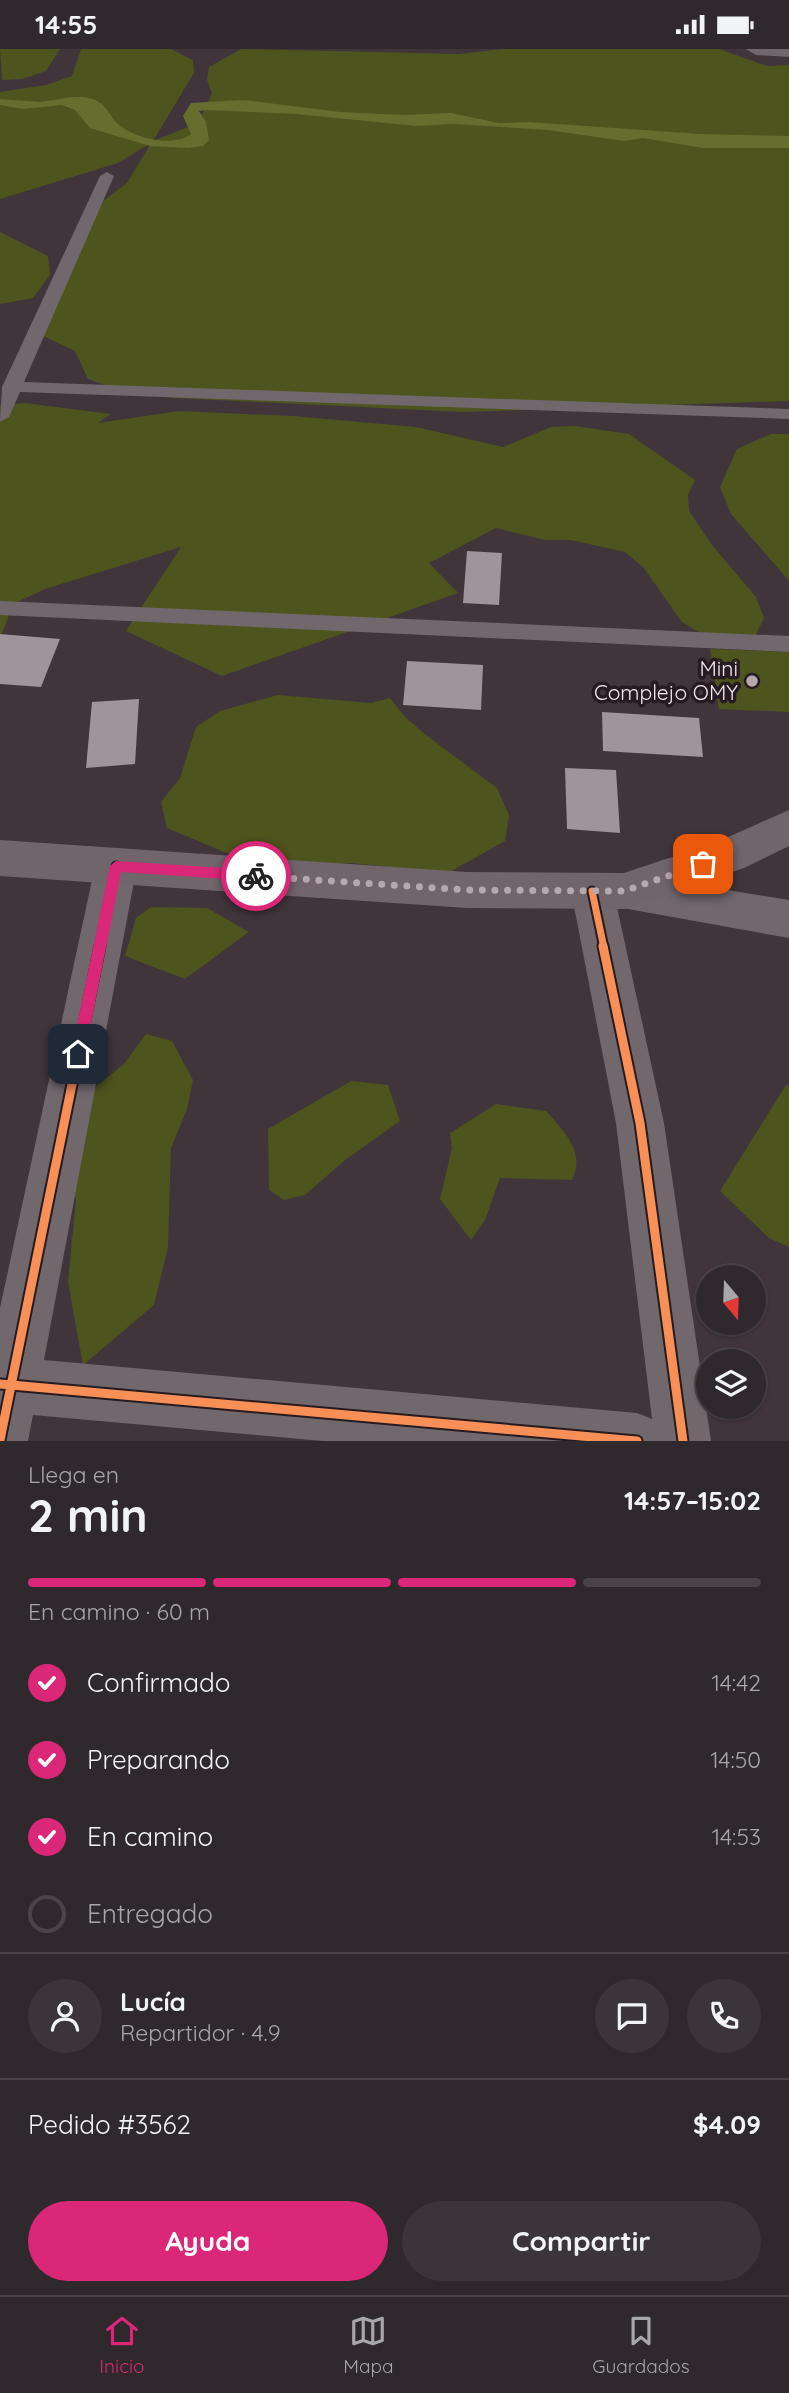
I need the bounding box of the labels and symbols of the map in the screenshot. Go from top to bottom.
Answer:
place label: Mini Complejo OMY [594,655,738,705]
marker: Mini Complejo OMY [744,673,760,689]
pin [673,834,733,894]
courier [221,841,291,911]
pin [48,1024,108,1084]
north arrow [696,1265,766,1335]

